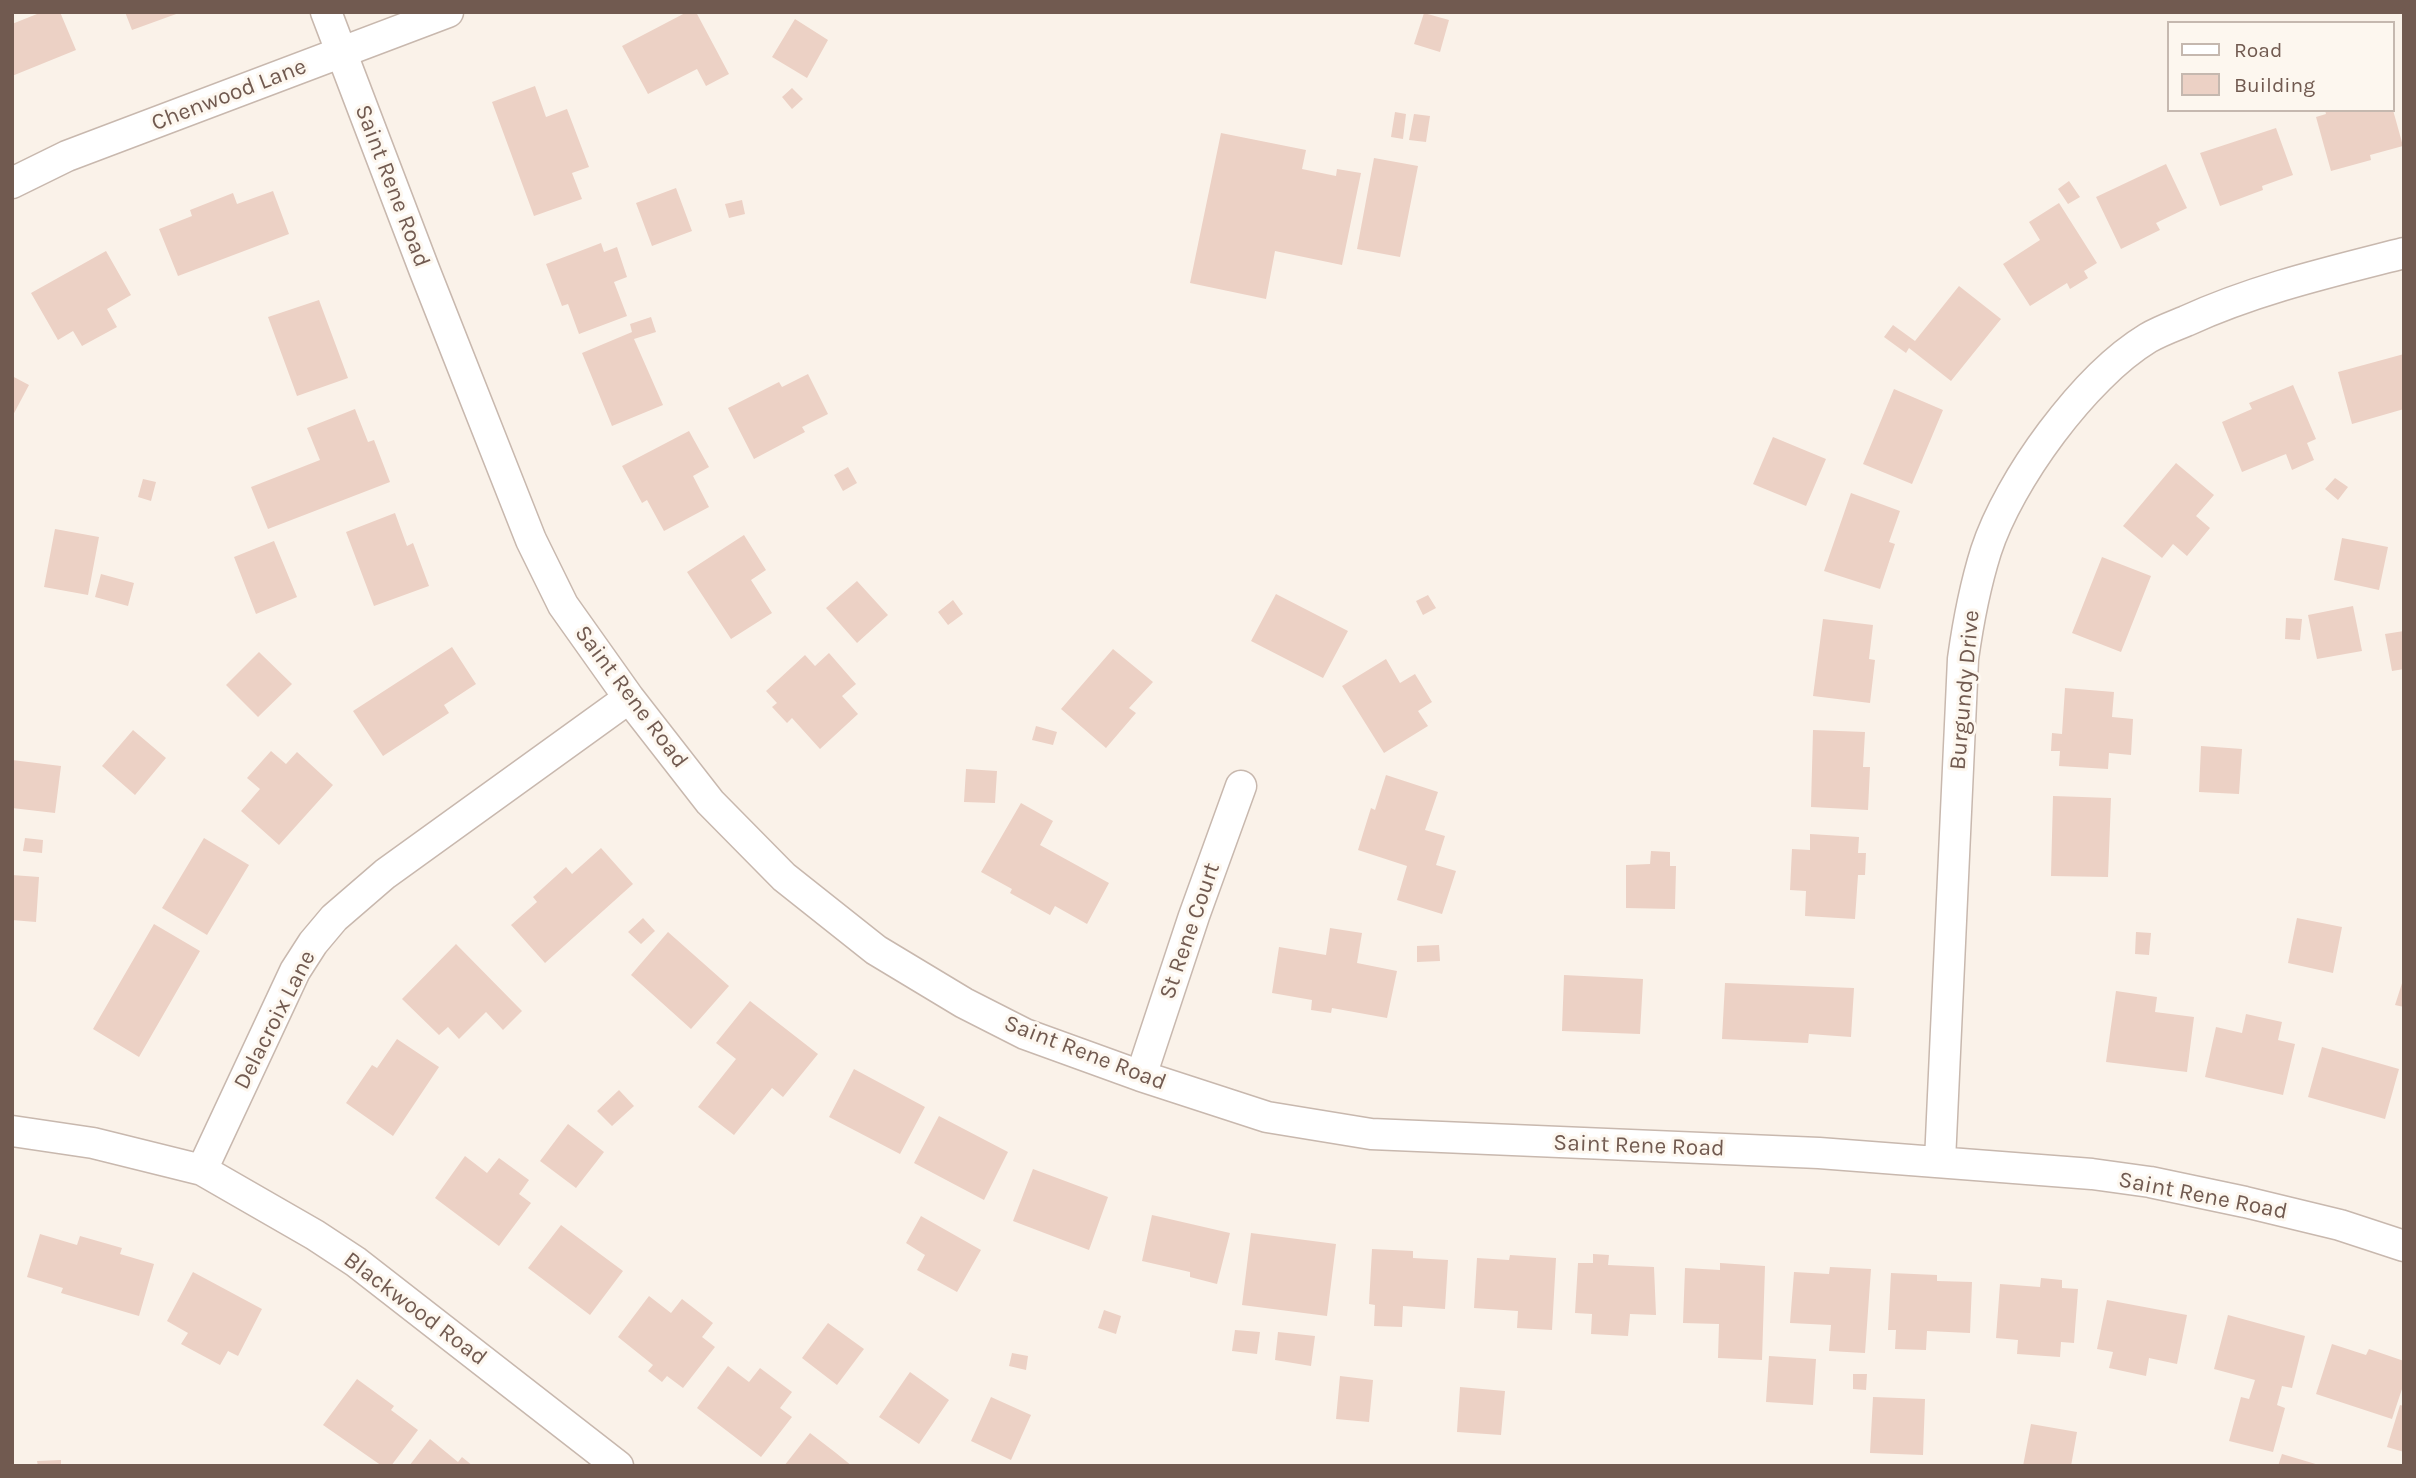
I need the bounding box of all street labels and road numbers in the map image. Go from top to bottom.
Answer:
street label: Chenwood Lane [148,53,310,137]
street label: Saint Rene Road [348,101,436,271]
street label: Burgundy Drive [1944,609,1986,771]
street label: Saint Rene Road [568,620,694,774]
street label: St Rene Court [1154,859,1226,1003]
street label: Delacroix Lane [228,946,322,1094]
street label: Saint Rene Road [1000,1009,1170,1097]
street label: Saint Rene Road [1553,1129,1725,1163]
street label: Saint Rene Road [2116,1166,2290,1226]
street label: Blackwood Road [338,1246,492,1372]

